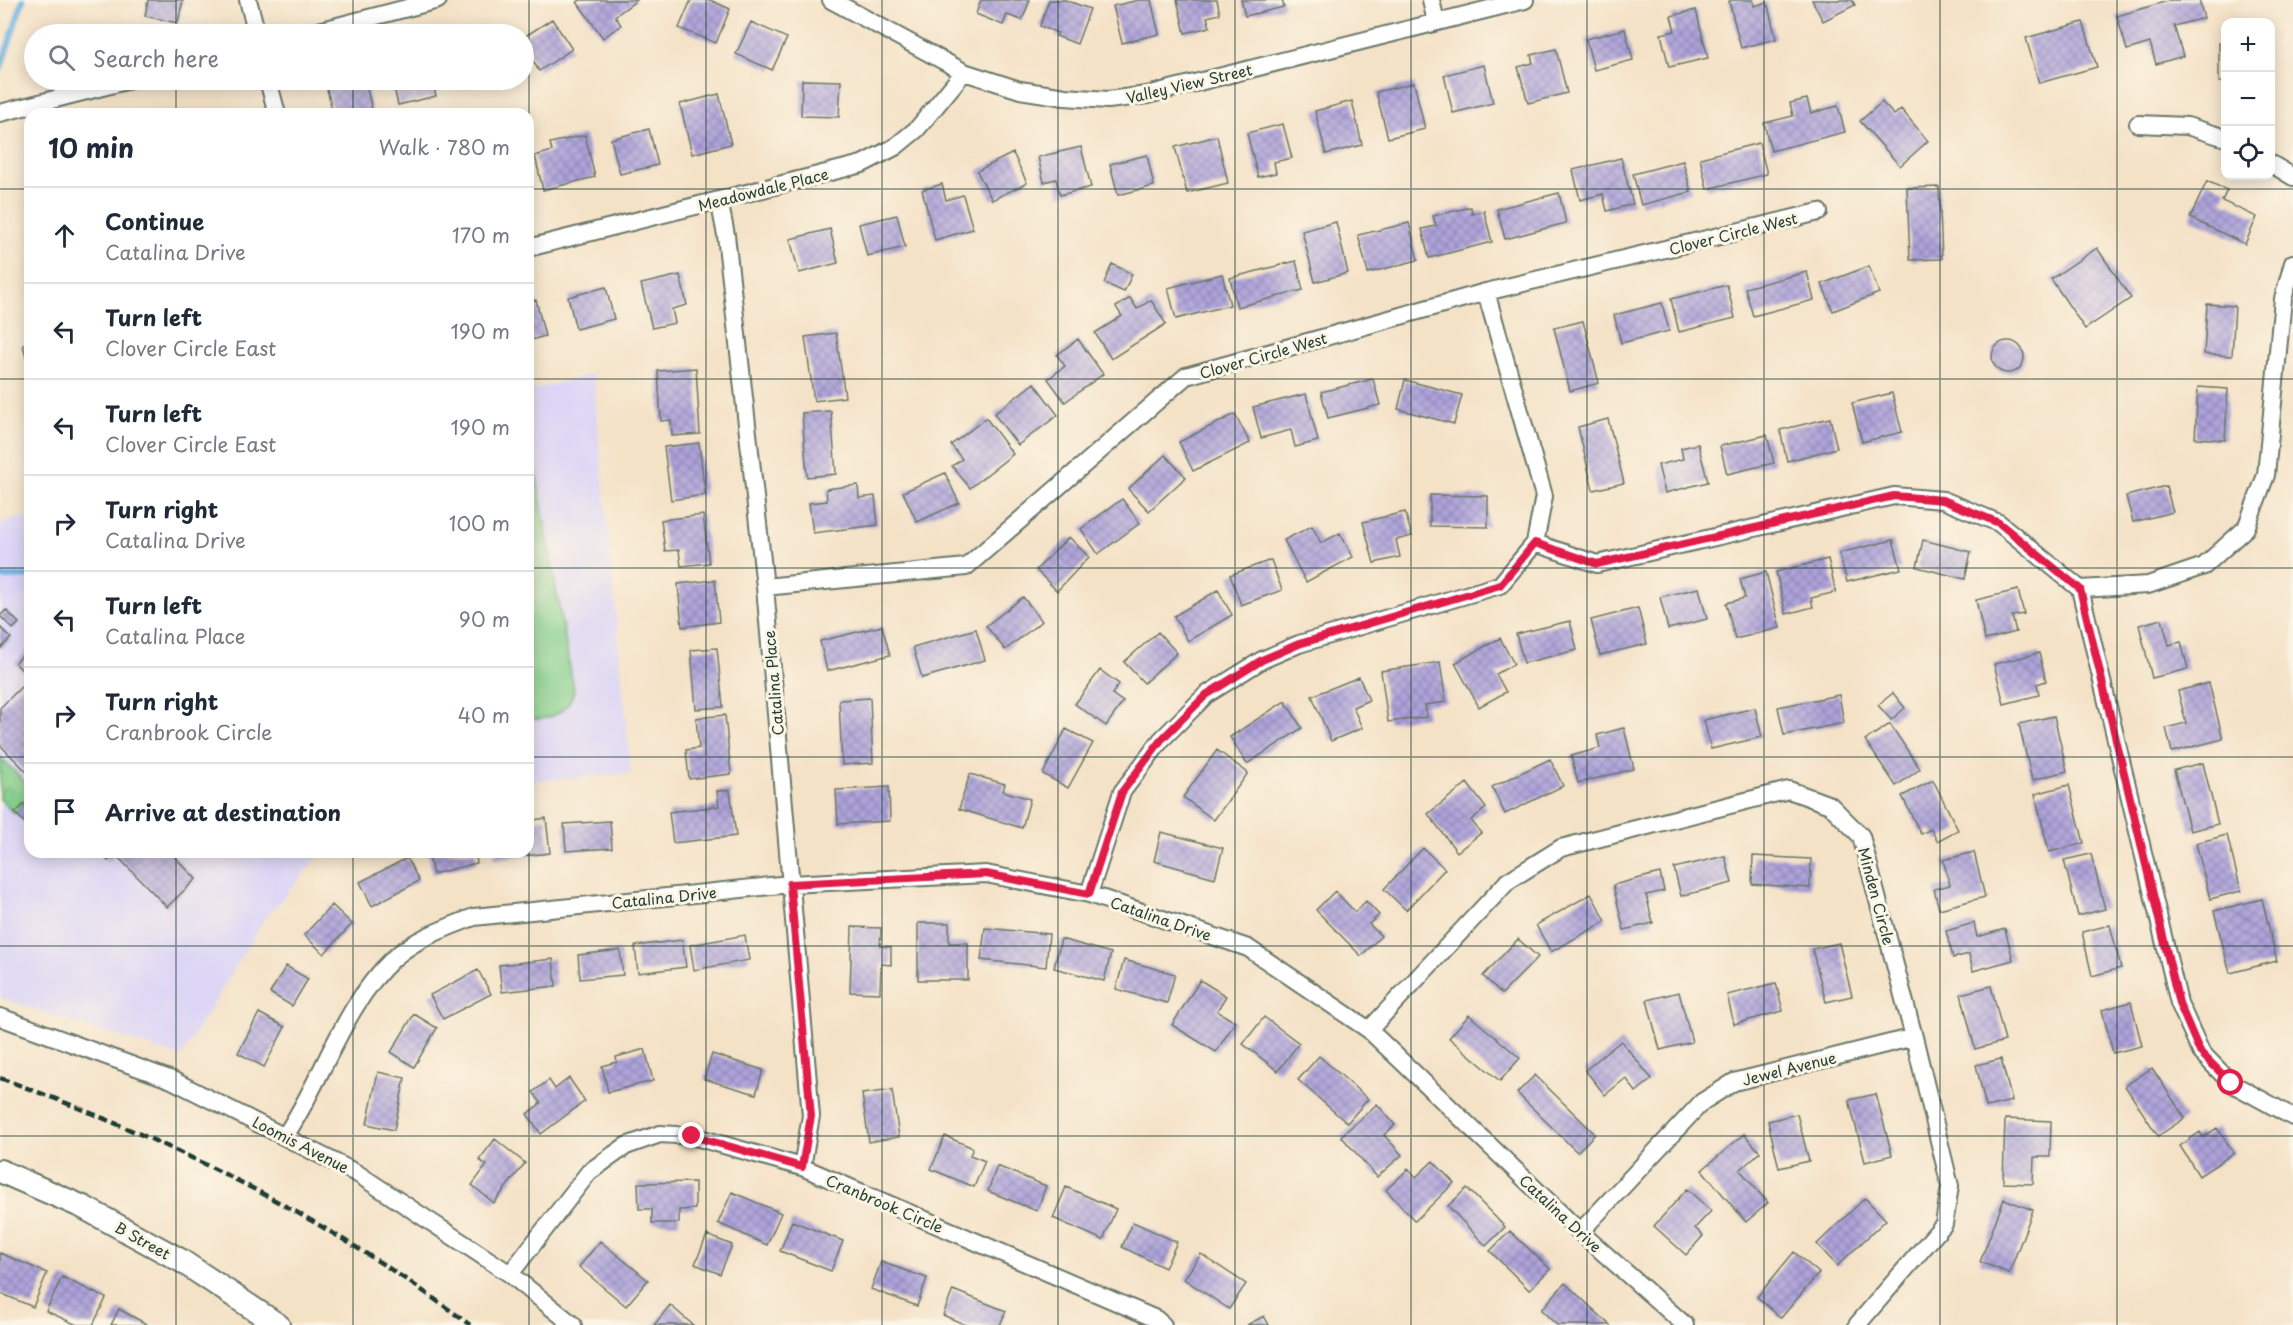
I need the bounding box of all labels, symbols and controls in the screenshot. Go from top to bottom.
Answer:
map controls [2221,18,2275,180]
button: + [2221,18,2275,72]
search box [24,24,534,90]
icon: search [45,41,78,74]
text: Search here [93,41,219,74]
street label: Valley View Street [1124,57,1254,109]
button: − [2221,72,2275,126]
button: locate [2221,126,2275,180]
text: 10 min [48,128,134,167]
text: Walk · 780 m [379,132,510,162]
street label: Meadowdale Place [695,162,831,216]
text: Continue [105,204,204,237]
street label: Clover Circle West [1666,206,1800,260]
icon: ahead [48,219,81,252]
text: 170 m [452,220,510,250]
text: Catalina Drive [105,237,246,267]
text: Turn left [105,300,202,333]
icon: left [48,315,81,348]
text: 190 m [451,316,510,346]
street label: Clover Circle West [1197,326,1329,384]
text: Clover Circle East [105,333,276,363]
text: Turn left [105,396,202,429]
icon: left [48,411,81,444]
text: 190 m [451,412,510,442]
text: Clover Circle East [105,429,276,459]
text: Turn right [105,492,218,525]
icon: right [48,507,81,540]
text: 100 m [449,508,510,538]
text: Catalina Drive [105,525,246,555]
text: Turn left [105,588,202,621]
icon: left [48,603,81,636]
text: 90 m [459,604,510,634]
text: Catalina Place [105,621,245,651]
street label: Catalina Place [757,629,789,736]
text: Turn right [105,684,218,717]
icon: right [48,699,81,732]
text: 40 m [458,700,510,730]
text: Cranbrook Circle [105,717,273,747]
icon: arrive [48,795,81,828]
text: Arrive at destination [105,795,341,828]
street label: Minden Circle [1853,845,1901,947]
street label: Catalina Drive [610,880,718,914]
street label: Catalina Drive [1107,890,1215,946]
street label: Jewel Avenue [1739,1045,1839,1091]
route start [2217,1069,2243,1095]
street label: Loomis Avenue [249,1110,353,1178]
route end [678,1122,704,1148]
street label: Cranbrook Circle [823,1168,947,1238]
street label: Catalina Drive [1515,1169,1607,1257]
street label: B Street [111,1215,175,1265]

